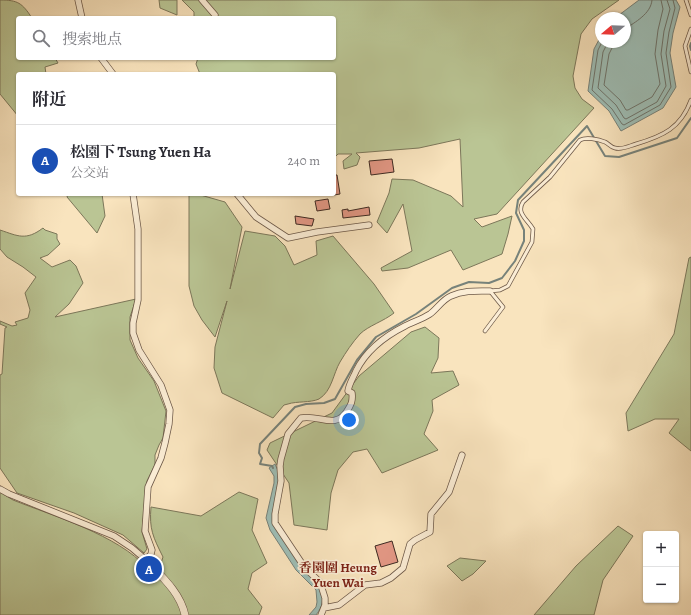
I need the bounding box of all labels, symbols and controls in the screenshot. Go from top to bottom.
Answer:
north arrow [595,12,631,48]
search box [16,16,336,60]
icon: search [30,27,52,49]
text: 搜索地点 [62,29,122,49]
text: 附近 [32,88,66,111]
text: 松園下 Tsung Yuen Ha [70,142,211,162]
text: A [41,152,49,169]
text: 240 m [288,152,320,169]
text: 公交站 [70,164,109,181]
your location [339,410,359,430]
map controls [643,531,679,603]
button: + [643,531,679,567]
pin: A [136,554,162,584]
district label: 香園圍 Heung Yuen Wai [299,559,377,591]
button: − [643,567,679,603]

